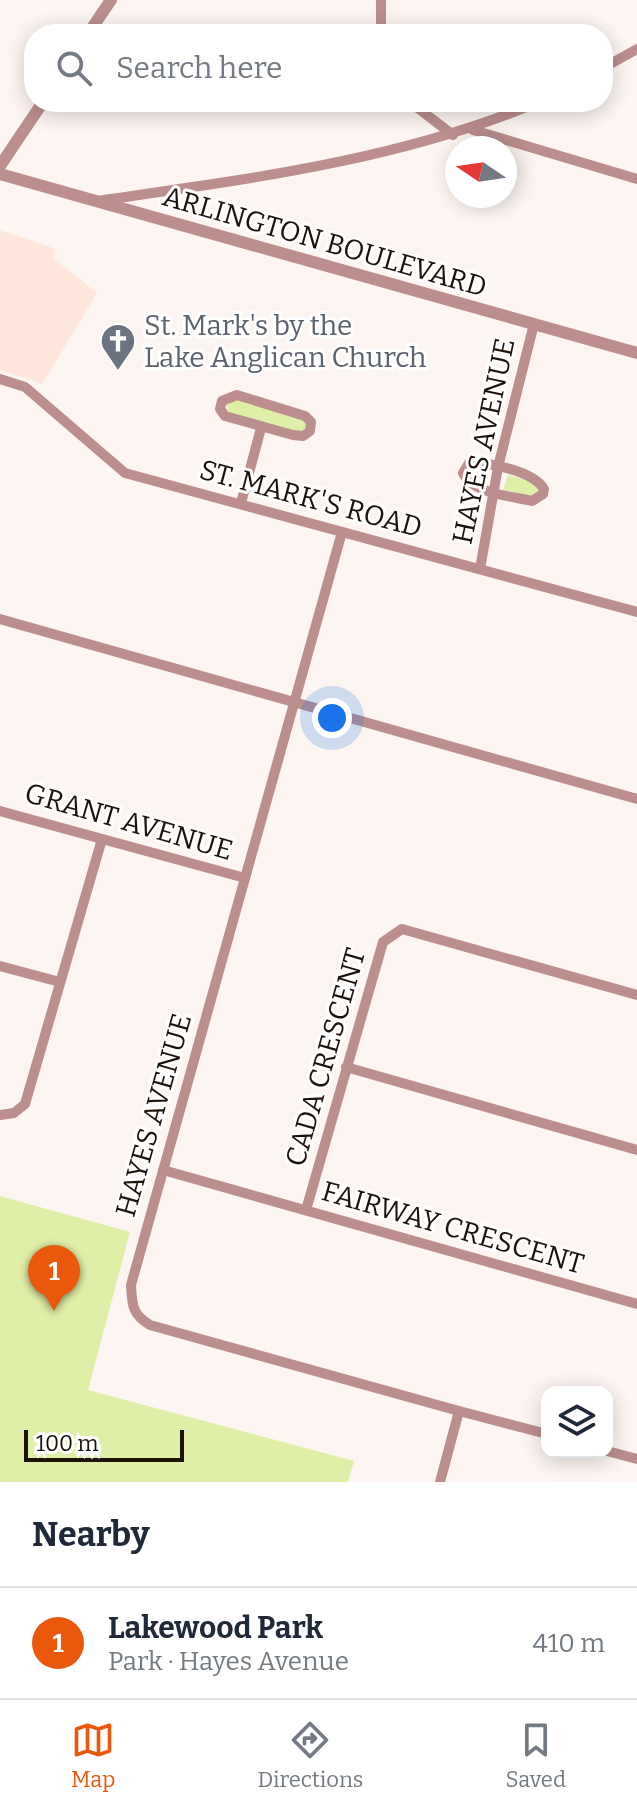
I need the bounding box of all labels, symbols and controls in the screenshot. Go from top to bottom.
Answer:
search box [24,24,613,112]
icon: search [52,46,96,90]
text: Search here [116,50,283,86]
north arrow [445,136,517,208]
street label: ARLINGTON BOULEVARD [159,179,491,304]
place label: St. Mark's by the Lake Anglican Church [144,309,426,374]
church icon: St. Mark's by the Lake Anglican Church [99,322,137,372]
street label: HAYES AVENUE [446,335,521,547]
street label: ST. MARK'S ROAD [196,453,426,544]
your location [312,698,352,738]
street label: GRANT AVENUE [21,776,237,867]
street label: CADA CRESCENT [279,944,372,1170]
street label: HAYES AVENUE [109,1010,198,1220]
street label: FAIRWAY CRESCENT [318,1174,588,1281]
pin: 1 [28,1245,80,1311]
map controls [541,1386,613,1458]
button: layers [541,1386,613,1458]
scale bar [24,1426,184,1462]
text: 100 m [36,1430,99,1457]
text: Nearby [32,1514,150,1555]
text: Lakewood Park [108,1610,323,1646]
text: 1 [52,1628,64,1659]
text: 410 m [533,1628,605,1659]
text: Park · Hayes Avenue [108,1646,349,1677]
tab: Map [71,1718,115,1793]
tab: Directions [258,1718,363,1793]
tab: Saved [506,1718,566,1793]

